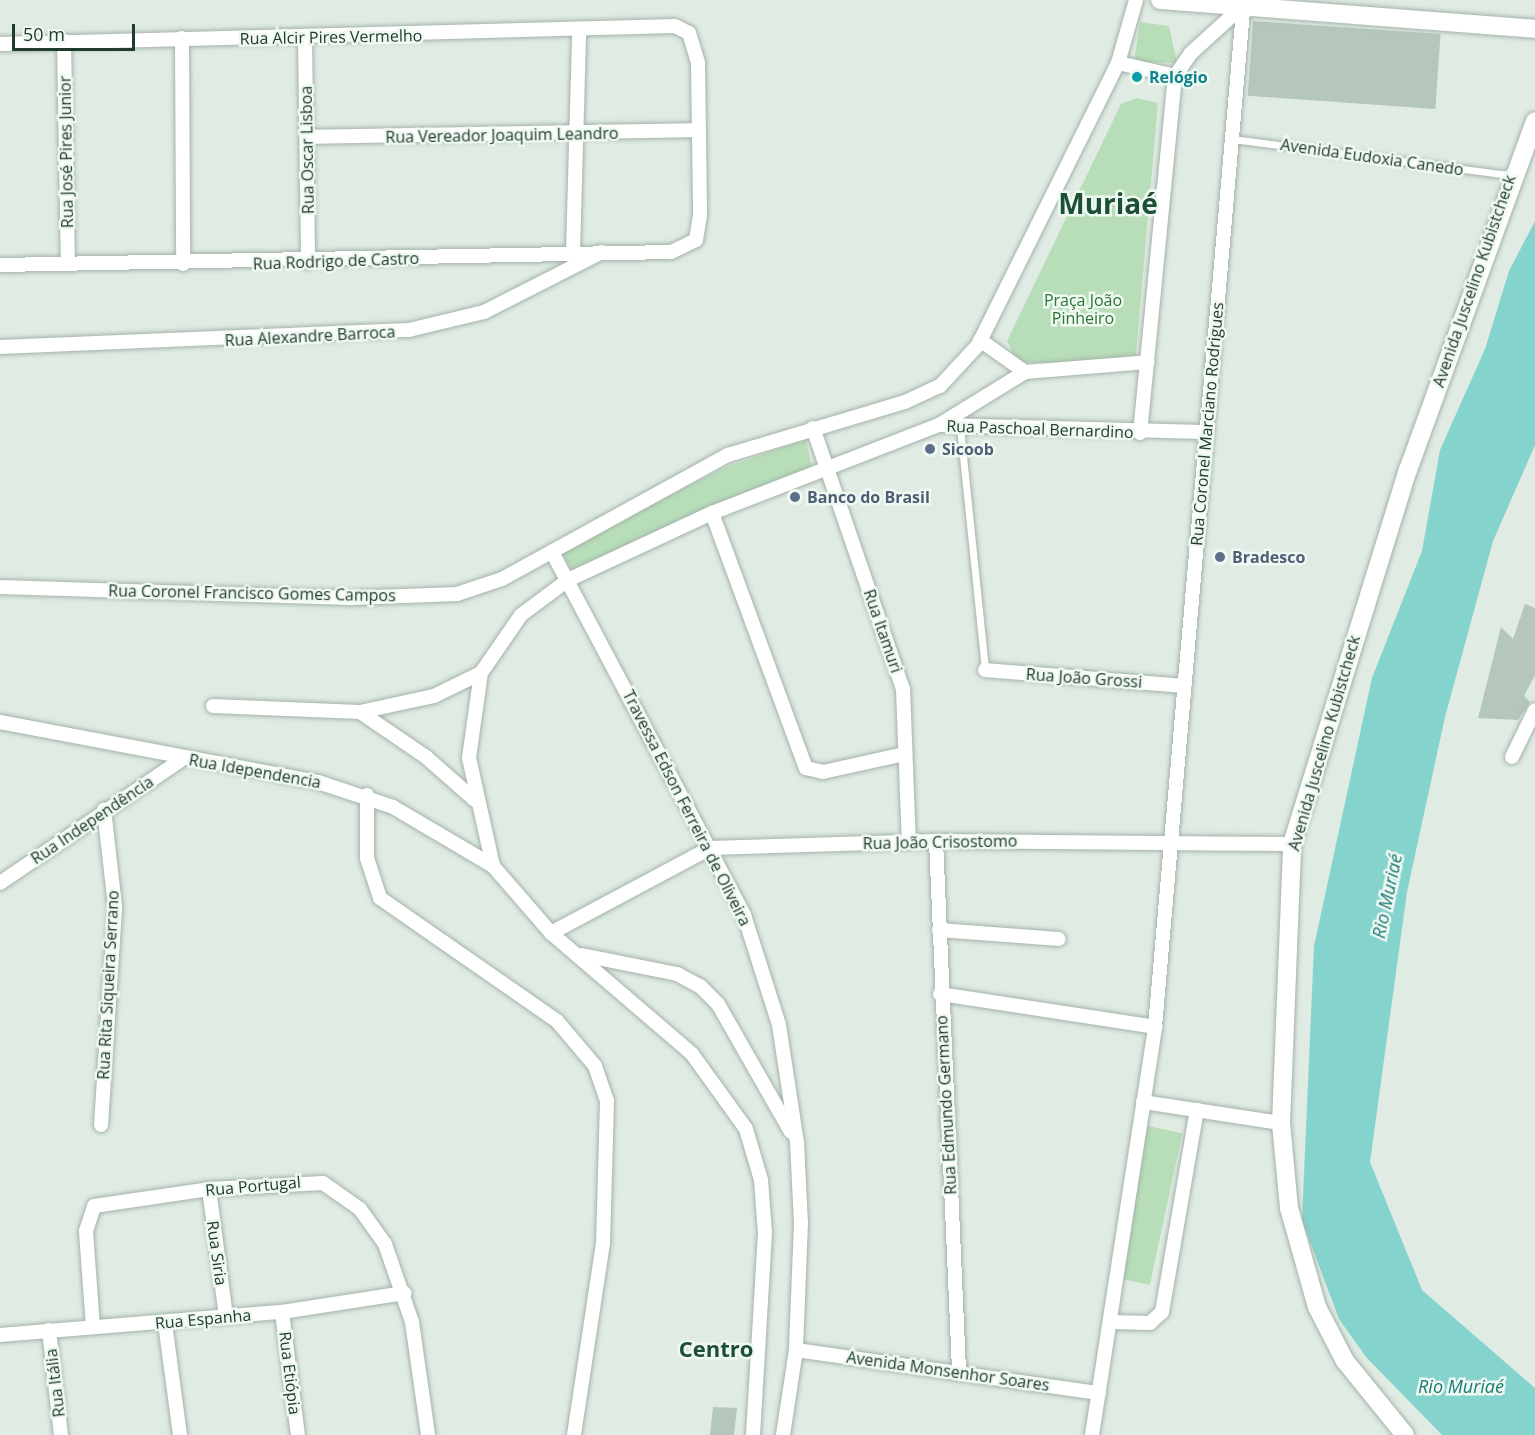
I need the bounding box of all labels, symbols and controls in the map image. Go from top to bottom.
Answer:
scale bar [15,12,138,50]
text: 50 m [23,22,65,46]
street label: Rua Alcir Pires Vermelho [240,26,422,48]
place label: Relógio [1149,67,1208,87]
marker: Relógio [1130,70,1144,84]
street label: Rua José Pires Junior [55,76,77,228]
street label: Rua Oscar Lisboa [296,86,318,214]
street label: Rua Vereador Joaquim Leandro [385,123,619,147]
street label: Avenida Eudoxia Canedo [1279,135,1465,179]
street label: Avenida Juscelino Kubistcheck [1429,172,1519,390]
district label: Muriaé [1058,186,1158,220]
street label: Rua Rodrigo de Castro [252,249,420,273]
park label: Praça João Pinheiro [1044,290,1122,328]
street label: Rua Coronel Marciano Rodrigues [1187,301,1227,547]
street label: Rua Alexandre Barroca [224,322,396,350]
street label: Rua Paschoal Bernardino [946,416,1134,442]
place label: Sicoob [942,439,994,459]
marker: Sicoob [923,442,937,456]
place label: Banco do Brasil [807,487,930,507]
marker: Banco do Brasil [788,490,802,504]
place label: Bradesco [1232,547,1305,567]
marker: Bradesco [1213,550,1227,564]
street label: Rua Coronel Francisco Gomes Campos [108,581,396,605]
street label: Rua Itamuri [860,587,906,675]
street label: Avenida Juscelino Kubistcheck [1284,633,1364,853]
street label: Rua João Grossi [1025,664,1143,692]
street label: Travessa Edson Ferreira de Oliveira [619,687,755,929]
street label: Rua Idependencia [187,750,323,792]
street label: Rua Independência [27,772,157,868]
street label: Rua João Crisostomo [863,831,1017,853]
water label: Rio Muriaé [1368,852,1406,940]
street label: Rua Rita Siqueira Serrano [93,890,123,1080]
street label: Rua Edmundo Germano [932,1015,960,1195]
street label: Rua Portugal [205,1172,301,1200]
street label: Rua Siria [203,1219,231,1287]
street label: Rua Espanha [154,1305,252,1333]
street label: Rua Etiópia [275,1330,305,1416]
district label: Centro [679,1336,753,1362]
street label: Avenida Monsenhor Soares [845,1347,1051,1395]
street label: Rua Itália [41,1348,69,1418]
water label: Rio Muriaé [1418,1375,1504,1397]

